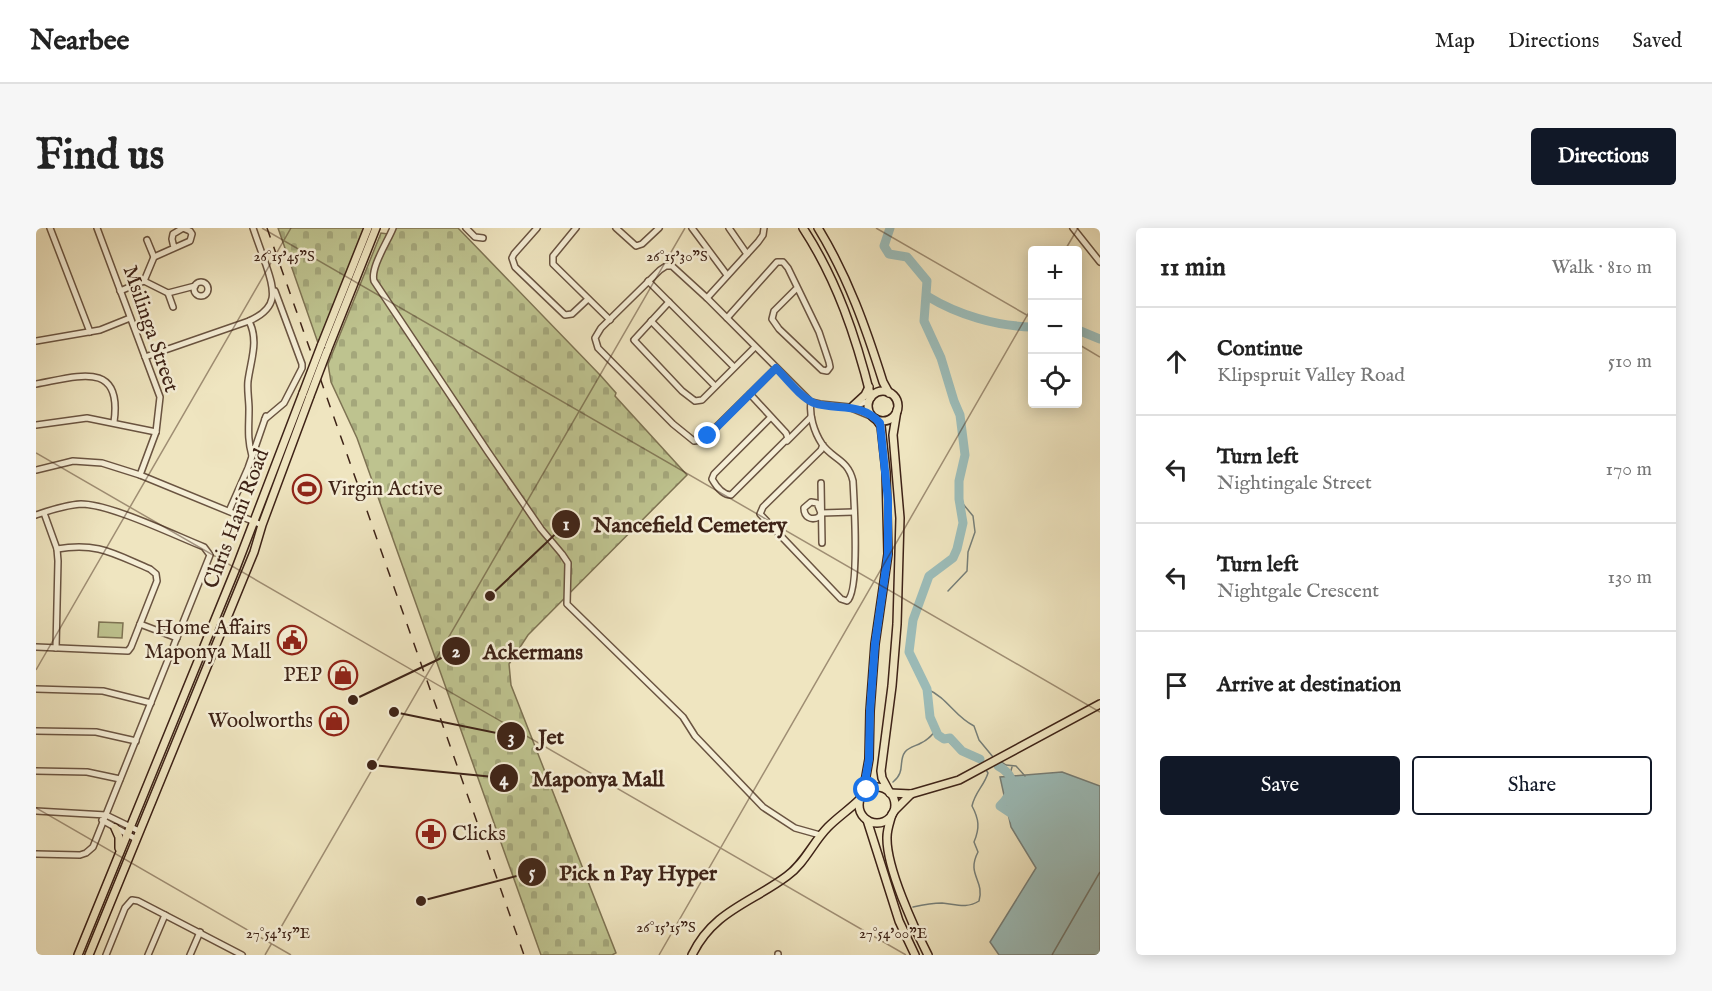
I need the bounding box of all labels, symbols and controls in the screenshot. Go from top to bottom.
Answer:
text: Nearbee [30,24,129,59]
text: Map [1435,28,1475,55]
text: Directions [1508,28,1599,55]
text: Saved [1632,28,1682,55]
button: Directions [1531,128,1676,185]
text: Find us [36,130,164,183]
map controls [1028,246,1082,408]
button: + [1028,246,1082,300]
text: 26°15'45"S [253,247,315,266]
text: 26°15'30"S [646,247,708,266]
text: 11 min [1160,251,1226,284]
text: Walk · 810 m [1551,255,1652,280]
street label: Msilinga Street [116,262,184,396]
button: − [1028,300,1082,354]
text: Continue [1217,335,1303,363]
icon: ahead [1160,345,1193,378]
text: 510 m [1608,349,1652,374]
button: locate [1028,354,1082,408]
text: Klipspruit Valley Road [1217,363,1405,388]
route end [694,422,720,448]
text: Turn left [1217,443,1299,471]
street label: Chris Hani Road [198,445,276,593]
icon: left [1160,453,1193,486]
text: 170 m [1606,457,1652,482]
text: Nightingale Street [1217,471,1372,496]
sports icon: Virgin Active [291,473,323,505]
place label: Virgin Active [327,476,443,503]
callout: Nancefield Cemetery [551,504,799,544]
text: Nancefield Cemetery [592,512,788,540]
text: 1 [563,514,570,537]
text: Turn left [1217,551,1299,579]
icon: left [1160,561,1193,594]
text: 130 m [1607,565,1652,590]
text: Nightgale Crescent [1217,579,1379,604]
place label: Home Affairs Maponya Mall [144,615,271,666]
public building icon: Home Affairs Maponya Mall [276,624,308,656]
callout: Ackermans [441,631,595,671]
text: Ackermans [482,639,583,667]
text: 2 [452,641,461,664]
shop icon: PEP [327,659,359,691]
place label: PEP [283,662,322,689]
icon: arrive [1160,669,1193,702]
text: Arrive at destination [1217,671,1401,699]
shop icon: Woolworths [318,705,350,737]
place label: Woolworths [208,708,313,735]
callout: Jet [496,716,576,756]
text: Jet [535,724,564,752]
text: 3 [508,727,514,750]
button: Save [1160,756,1400,815]
button: Share [1412,756,1652,815]
callout: Maponya Mall [489,758,676,798]
text: Maponya Mall [532,766,665,794]
text: 4 [500,769,510,792]
route start [853,776,879,802]
pharmacy icon: Clicks [415,818,447,850]
place label: Clicks [452,821,506,848]
callout: Pick n Pay Hyper [517,852,729,892]
text: Pick n Pay Hyper [559,860,718,888]
text: 5 [529,862,536,885]
text: 26°15'15"S [636,918,696,937]
text: 27°54'15"E [246,924,310,943]
text: 27°54'00"E [859,924,927,943]

